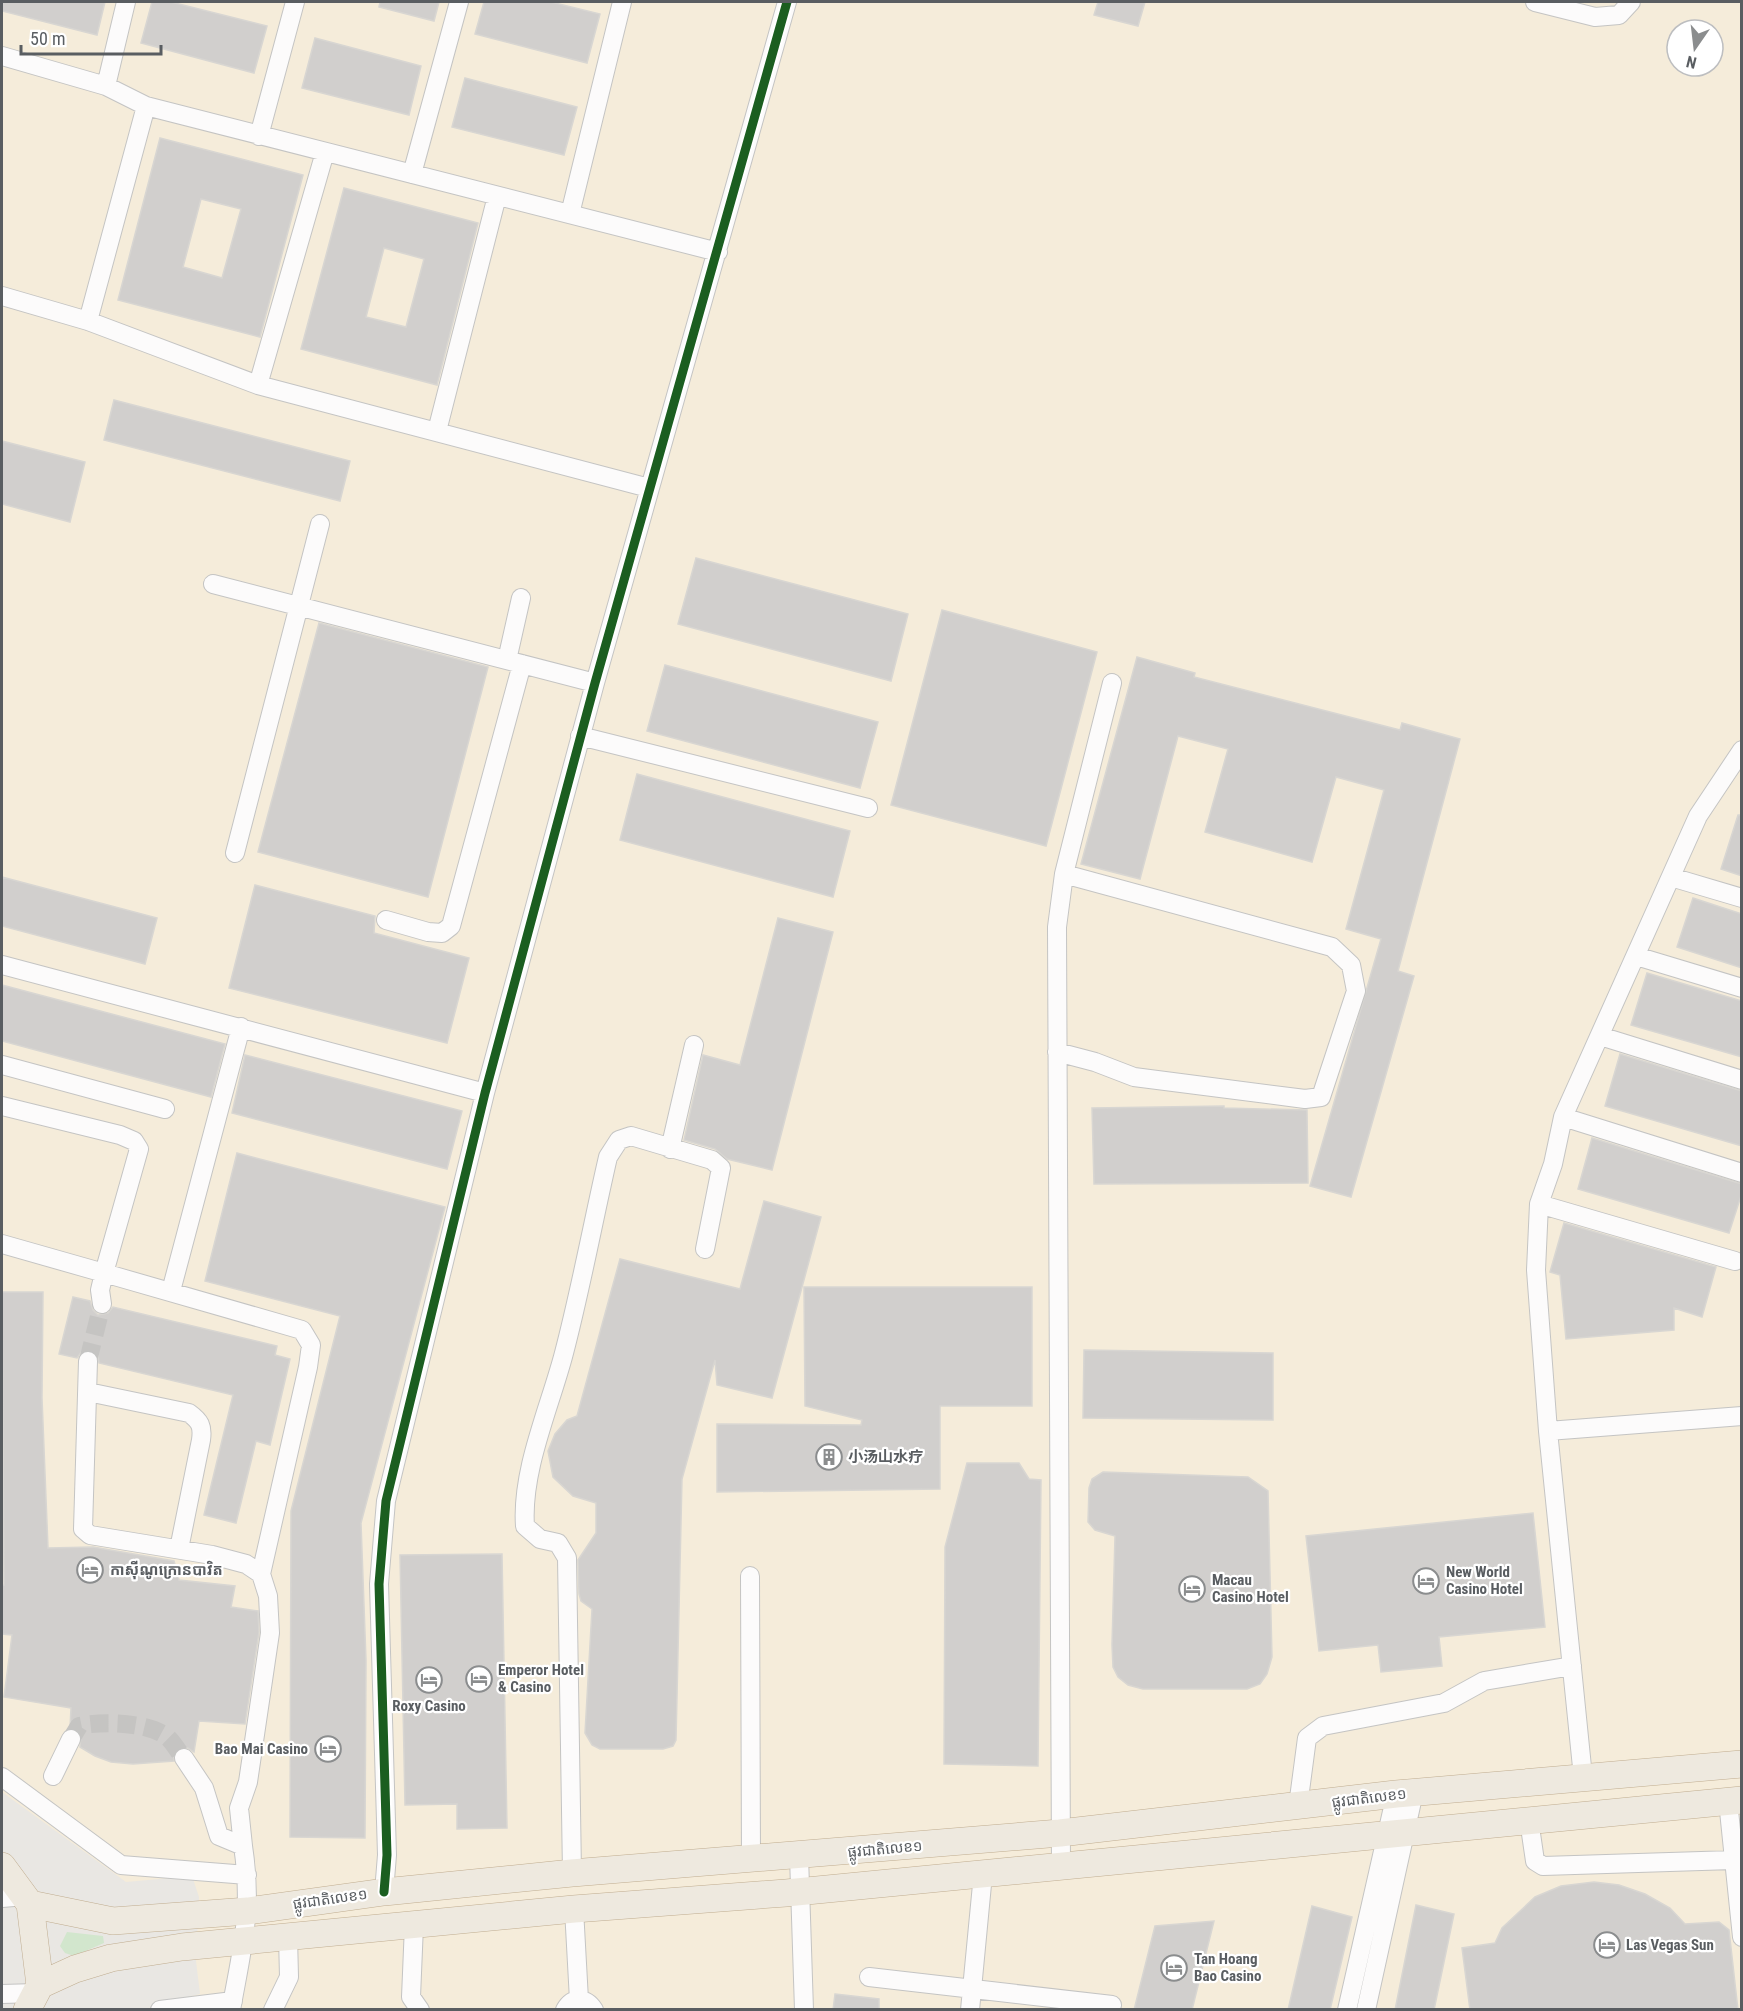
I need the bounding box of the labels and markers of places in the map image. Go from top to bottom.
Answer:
building icon: 小汤山水疗 [814,1442,844,1472]
place label: 小汤山水疗 [848,1448,923,1466]
hotel icon: កាស៊ីណូក្រោនបាវិត [75,1555,105,1585]
place label: កាស៊ីណូក្រោនបាវិត [110,1560,223,1580]
place label: New World Casino Hotel [1446,1563,1523,1598]
hotel icon: New World Casino Hotel [1411,1566,1441,1596]
place label: Macau Casino Hotel [1212,1571,1289,1606]
hotel icon: Macau Casino Hotel [1177,1574,1207,1604]
place label: Emperor Hotel & Casino [498,1661,584,1696]
hotel icon: Emperor Hotel & Casino [464,1664,494,1694]
hotel icon: Roxy Casino [414,1665,444,1695]
place label: Roxy Casino [392,1697,466,1715]
hotel icon: Bao Mai Casino [313,1734,343,1764]
place label: Bao Mai Casino [215,1740,308,1758]
hotel icon: Las Vegas Sun [1592,1930,1622,1960]
place label: Las Vegas Sun [1626,1936,1714,1954]
place label: Tan Hoang Bao Casino [1194,1950,1261,1985]
hotel icon: Tan Hoang Bao Casino [1159,1953,1189,1983]

